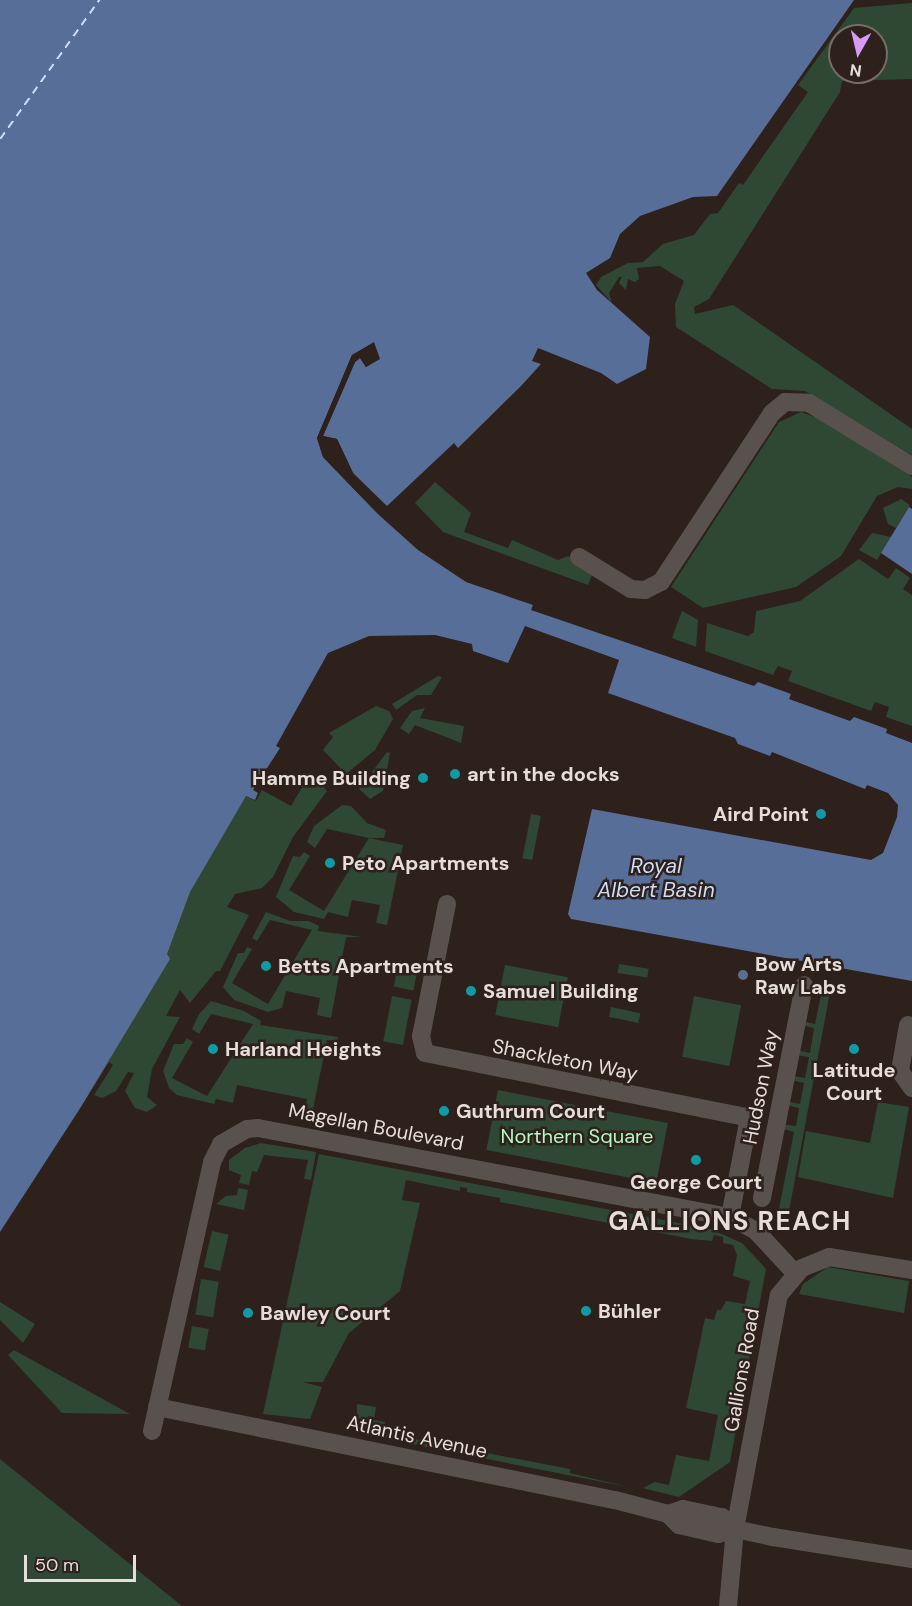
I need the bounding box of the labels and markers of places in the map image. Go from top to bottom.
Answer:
place label: art in the docks [467,762,620,786]
place label: Hamme Building [252,766,411,790]
marker: art in the docks [448,767,462,781]
marker: Hamme Building [416,771,430,785]
place label: Aird Point [713,802,809,826]
marker: Aird Point [814,807,828,821]
place label: Peto Apartments [342,851,509,875]
marker: Peto Apartments [323,856,337,870]
place label: Bow Arts Raw Labs [755,952,847,999]
place label: Betts Apartments [278,954,454,978]
marker: Betts Apartments [259,959,273,973]
marker: Bow Arts Raw Labs [736,968,750,982]
place label: Samuel Building [483,979,639,1003]
marker: Samuel Building [464,984,478,998]
place label: Harland Heights [225,1037,382,1061]
marker: Harland Heights [206,1042,220,1056]
marker: Latitude Court [847,1042,861,1056]
place label: Latitude Court [812,1058,896,1105]
place label: Guthrum Court [456,1099,605,1123]
marker: Guthrum Court [437,1104,451,1118]
marker: George Court [689,1153,703,1167]
place label: George Court [630,1170,762,1194]
place label: Bühler [598,1299,661,1323]
place label: Bawley Court [260,1301,391,1325]
marker: Bühler [579,1304,593,1318]
marker: Bawley Court [241,1306,255,1320]

